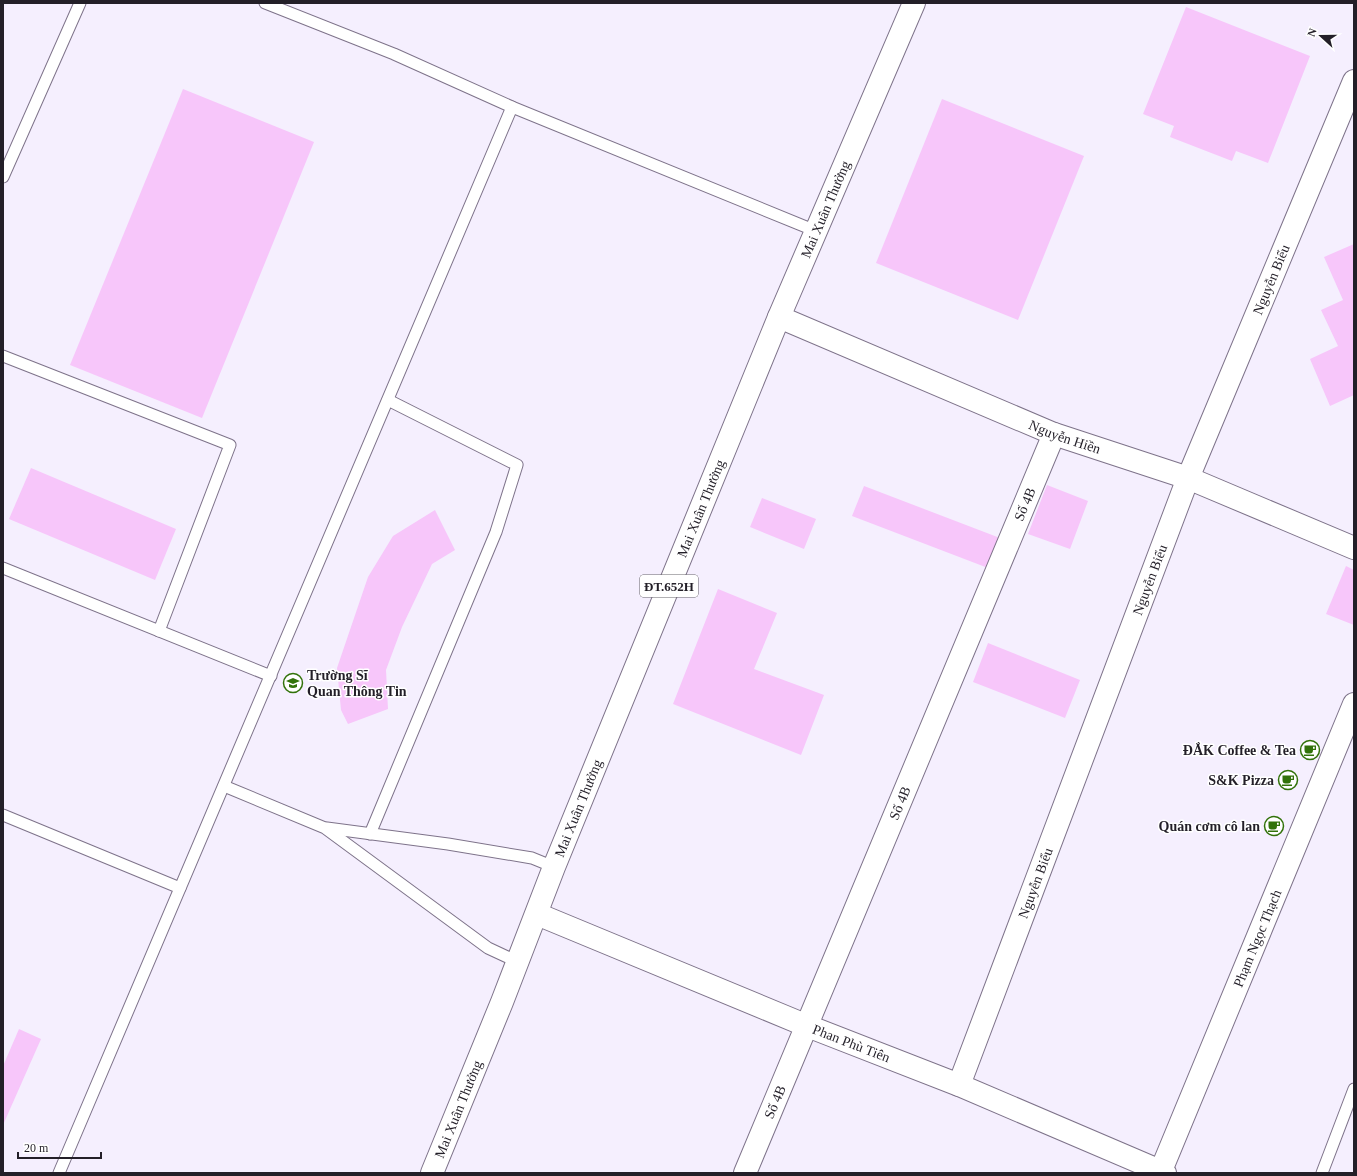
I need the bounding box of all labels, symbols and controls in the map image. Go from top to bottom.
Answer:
north arrow [1301,16,1341,56]
text: N [1305,27,1319,38]
street label: Mai Xuân Thưởng [798,158,853,260]
street label: Nguyễn Biểu [1250,242,1292,317]
street label: Nguyễn Hiền [1027,417,1103,456]
street label: Mai Xuân Thưởng [674,457,727,559]
street label: Số 4B [1011,485,1038,523]
street label: Nguyễn Biểu [1129,542,1170,617]
road number: ĐT.652H [640,575,698,597]
place label: Trường Sĩ Quan Thông Tin [307,668,407,699]
school or university icon: Trường Sĩ Quan Thông Tin [282,672,304,694]
cafe icon: ĐẮK Coffee & Tea [1299,739,1321,761]
place label: ĐẮK Coffee & Tea [1183,742,1296,758]
street label: Mai Xuân Thưởng [551,757,605,859]
cafe icon: S&K Pizza [1277,769,1299,791]
place label: S&K Pizza [1208,773,1274,788]
street label: Số 4B [886,784,913,822]
cafe icon: Quán cơm cô lan [1263,815,1285,837]
place label: Quán cơm cô lan [1159,819,1260,834]
street label: Nguyễn Biểu [1015,845,1055,920]
street label: Phạm Ngọc Thạch [1230,887,1284,989]
street label: Phan Phù Tiên [811,1021,892,1065]
street label: Mai Xuân Thưởng [431,1058,485,1160]
street label: Số 4B [761,1083,788,1121]
scale bar [18,1134,101,1160]
text: 20 m [24,1141,49,1155]

